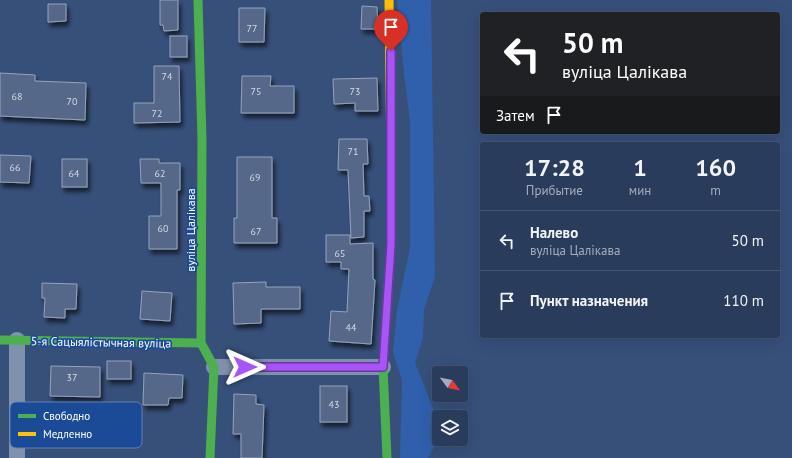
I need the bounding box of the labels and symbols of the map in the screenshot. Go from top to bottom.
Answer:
pin [374,10,408,51]
house number: 77 [247,22,257,35]
house number: 74 [162,70,173,83]
house number: 75 [251,85,261,98]
house number: 73 [350,85,360,98]
house number: 68 [12,90,22,103]
house number: 70 [67,95,78,108]
house number: 72 [152,107,162,120]
house number: 71 [348,145,358,158]
house number: 66 [10,161,20,174]
house number: 64 [69,167,80,180]
house number: 62 [155,167,165,180]
house number: 69 [250,171,260,184]
street label: вуліца Цалікава [183,188,198,272]
house number: 60 [158,222,169,235]
house number: 67 [251,225,261,238]
house number: 65 [335,247,345,260]
house number: 44 [346,321,357,334]
street label: 5-я Сацыялістычная вуліца [31,333,171,351]
position arrow [224,346,266,388]
north arrow [432,366,468,402]
house number: 37 [67,371,77,384]
house number: 43 [329,398,339,411]
legend [10,402,142,448]
text: Свободно [43,409,90,423]
text: Медленно [43,427,92,441]

